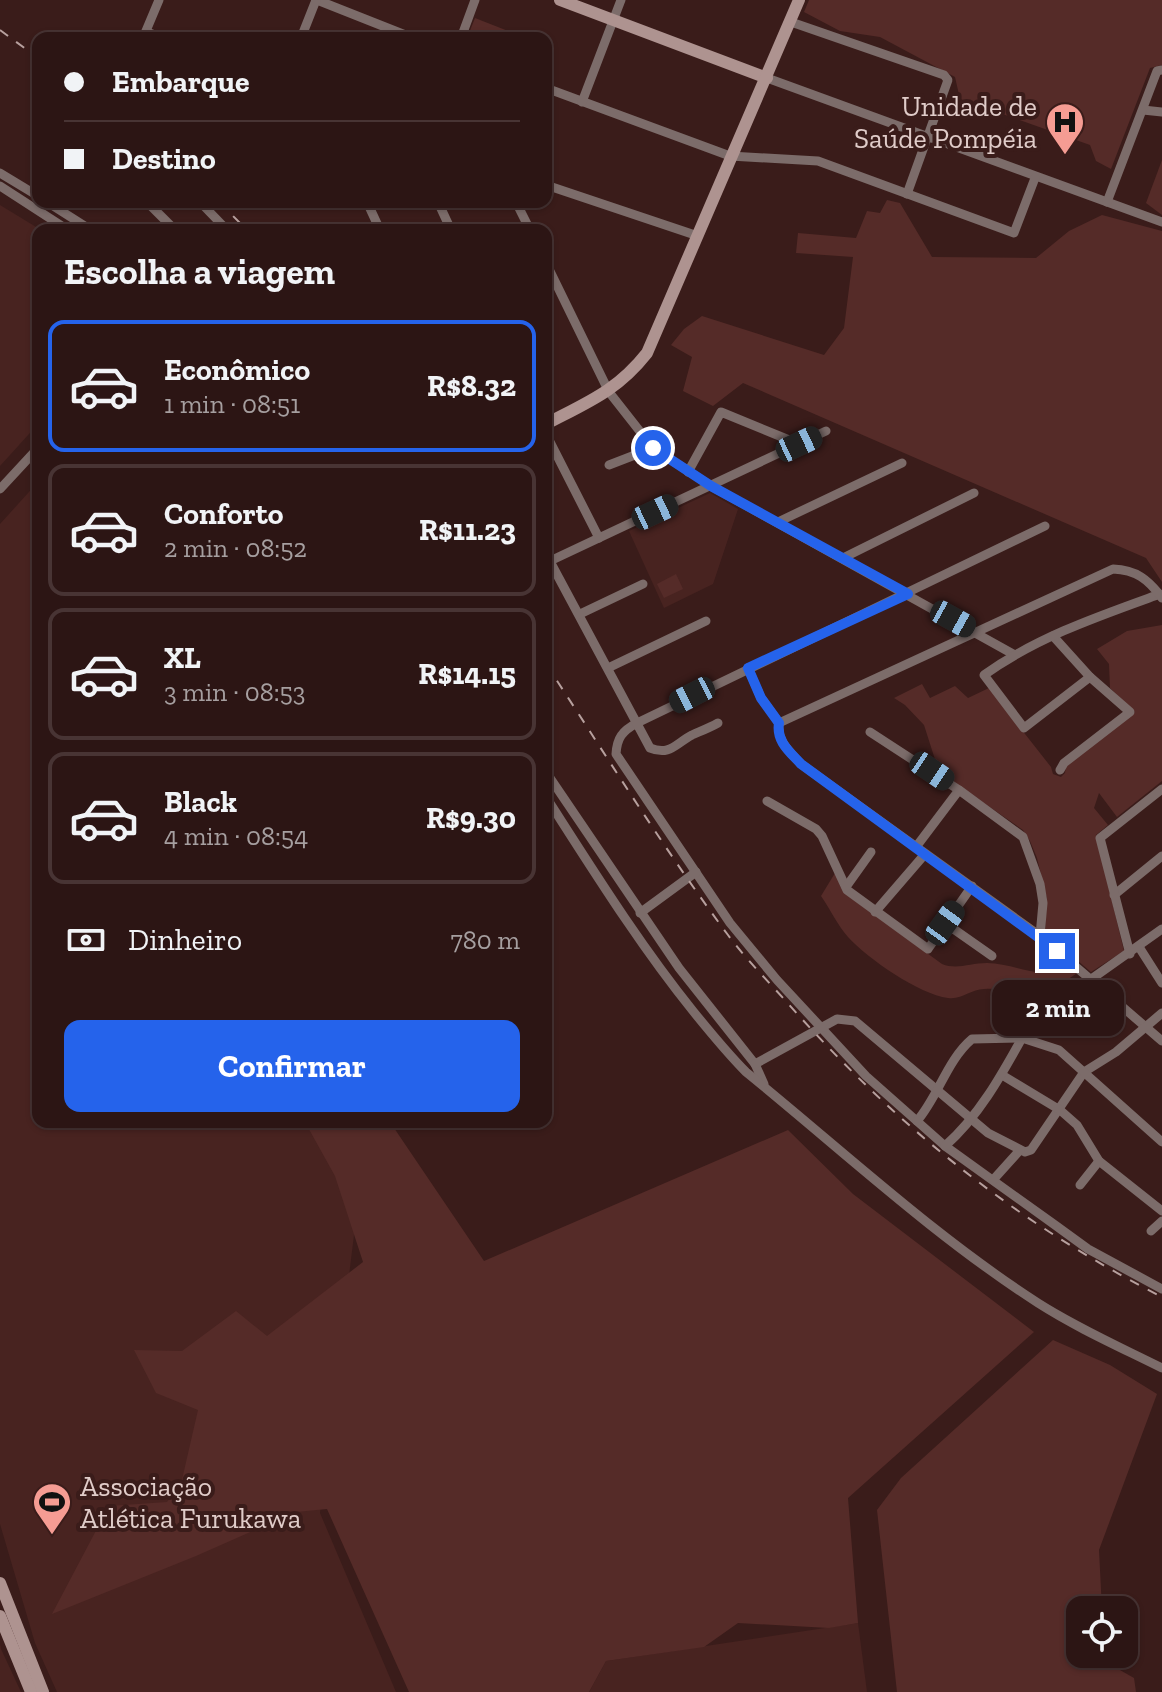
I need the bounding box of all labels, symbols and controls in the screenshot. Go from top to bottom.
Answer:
text: Embarque [112,64,250,100]
place label: Unidade de Saúde Pompéia [854,90,1037,155]
hospital icon: Unidade de Saúde Pompéia [1044,101,1086,156]
text: Destino [112,141,216,177]
text: Escolha a viagem [64,250,335,293]
icon: car [68,350,140,422]
text: Econômico [164,352,310,388]
text: R$8.32 [427,368,516,404]
text: 1 min · 08:51 [164,388,300,420]
car [772,423,826,465]
route start [635,430,671,466]
car [628,491,682,533]
icon: car [68,494,140,566]
text: Conforto [164,496,283,532]
text: R$11.23 [419,512,516,548]
text: 2 min · 08:52 [164,532,307,564]
car [926,597,980,641]
icon: car [68,638,140,710]
text: XL [164,640,201,676]
text: R$14.15 [418,656,516,692]
car [665,673,719,717]
text: 3 min · 08:53 [164,676,306,708]
car [905,748,959,794]
icon: car [68,782,140,854]
text: Black [164,784,237,820]
text: R$9.30 [426,800,516,836]
text: 4 min · 08:54 [164,820,308,852]
car [921,897,969,949]
icon: cash [64,918,108,962]
text: Dinheiro [128,922,242,958]
text: 780 m [450,924,520,956]
route end [1039,933,1075,969]
callout: 2 min [991,979,1123,1035]
text: 2 min [1026,992,1090,1024]
button: Confirmar [64,1020,520,1112]
place label: Associação Atlética Furukawa [80,1470,302,1535]
sports icon: Associação Atlética Furukawa [31,1481,73,1536]
map controls [1066,1596,1138,1668]
button: locate [1066,1596,1138,1668]

